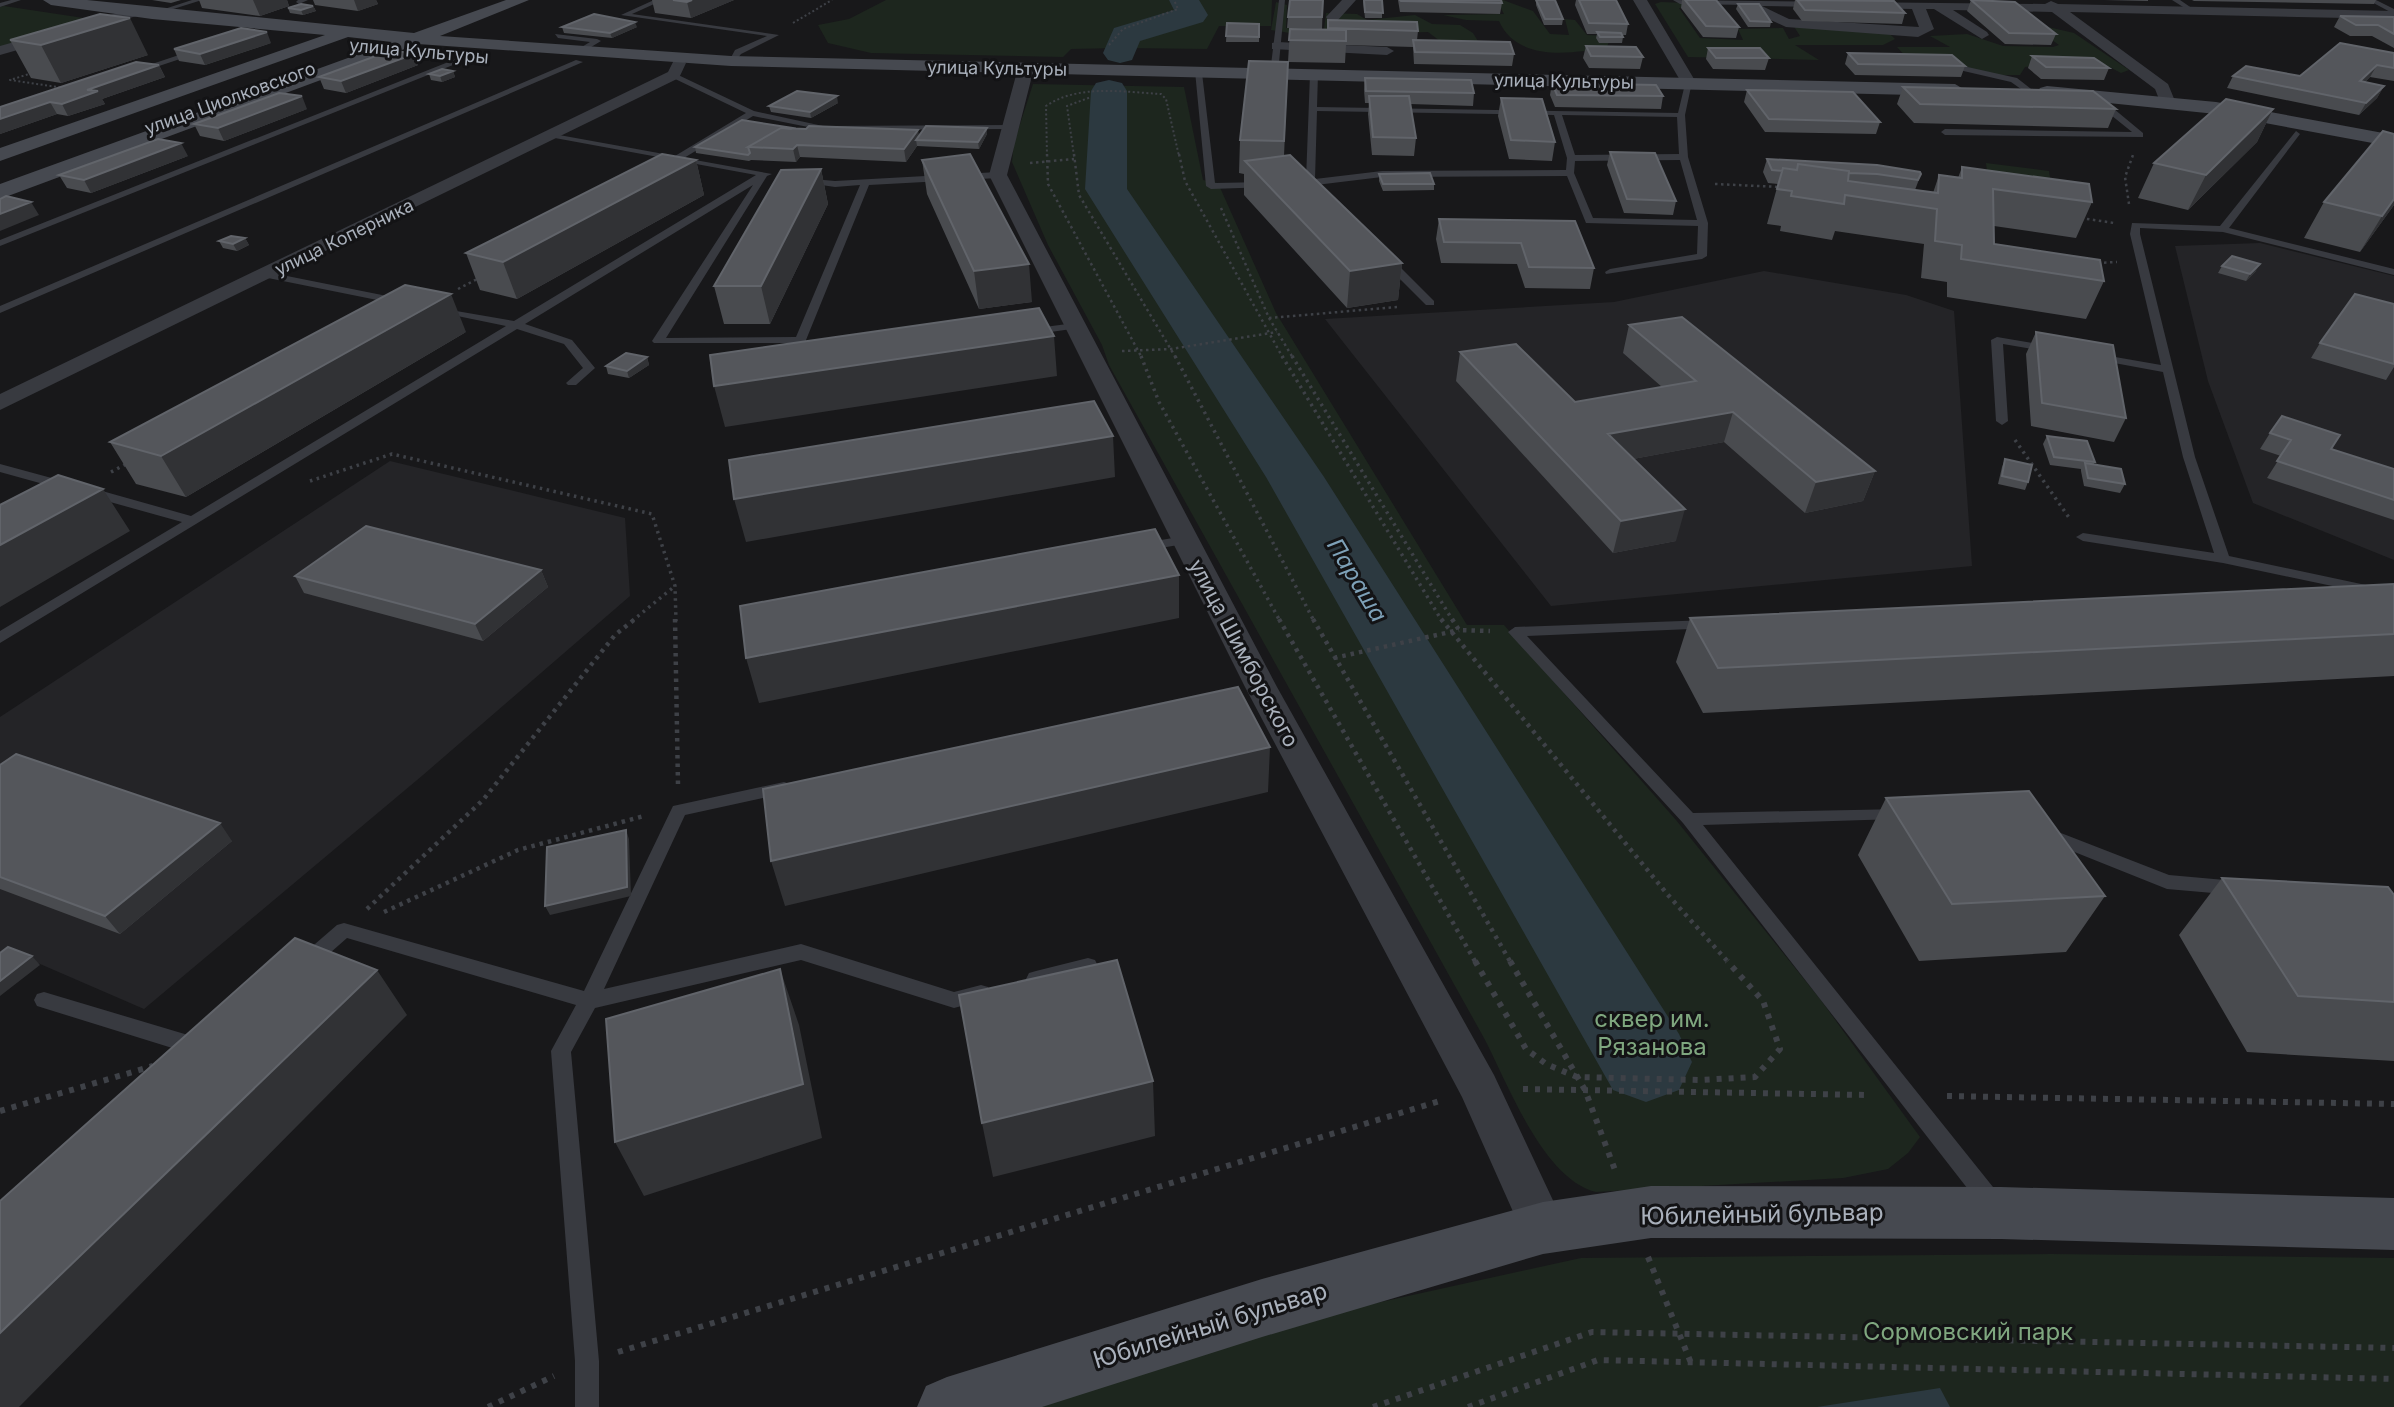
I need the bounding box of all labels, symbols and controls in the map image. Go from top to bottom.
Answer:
street label: улица Культуры [348,34,490,68]
street label: улица Культуры [927,56,1067,80]
street label: улица Циолковского [142,57,318,139]
street label: улица Культуры [1494,69,1634,93]
street label: улица Коперника [271,194,417,280]
water label: Параша [1321,533,1393,627]
street label: улица Шимборского [1184,555,1304,751]
park label: сквер им. Рязанова [1594,1004,1710,1061]
street label: Юбилейный бульвар [1640,1197,1884,1231]
street label: Юбилейный бульвар [1090,1276,1330,1374]
park label: Сормовский парк [1863,1317,2073,1346]

